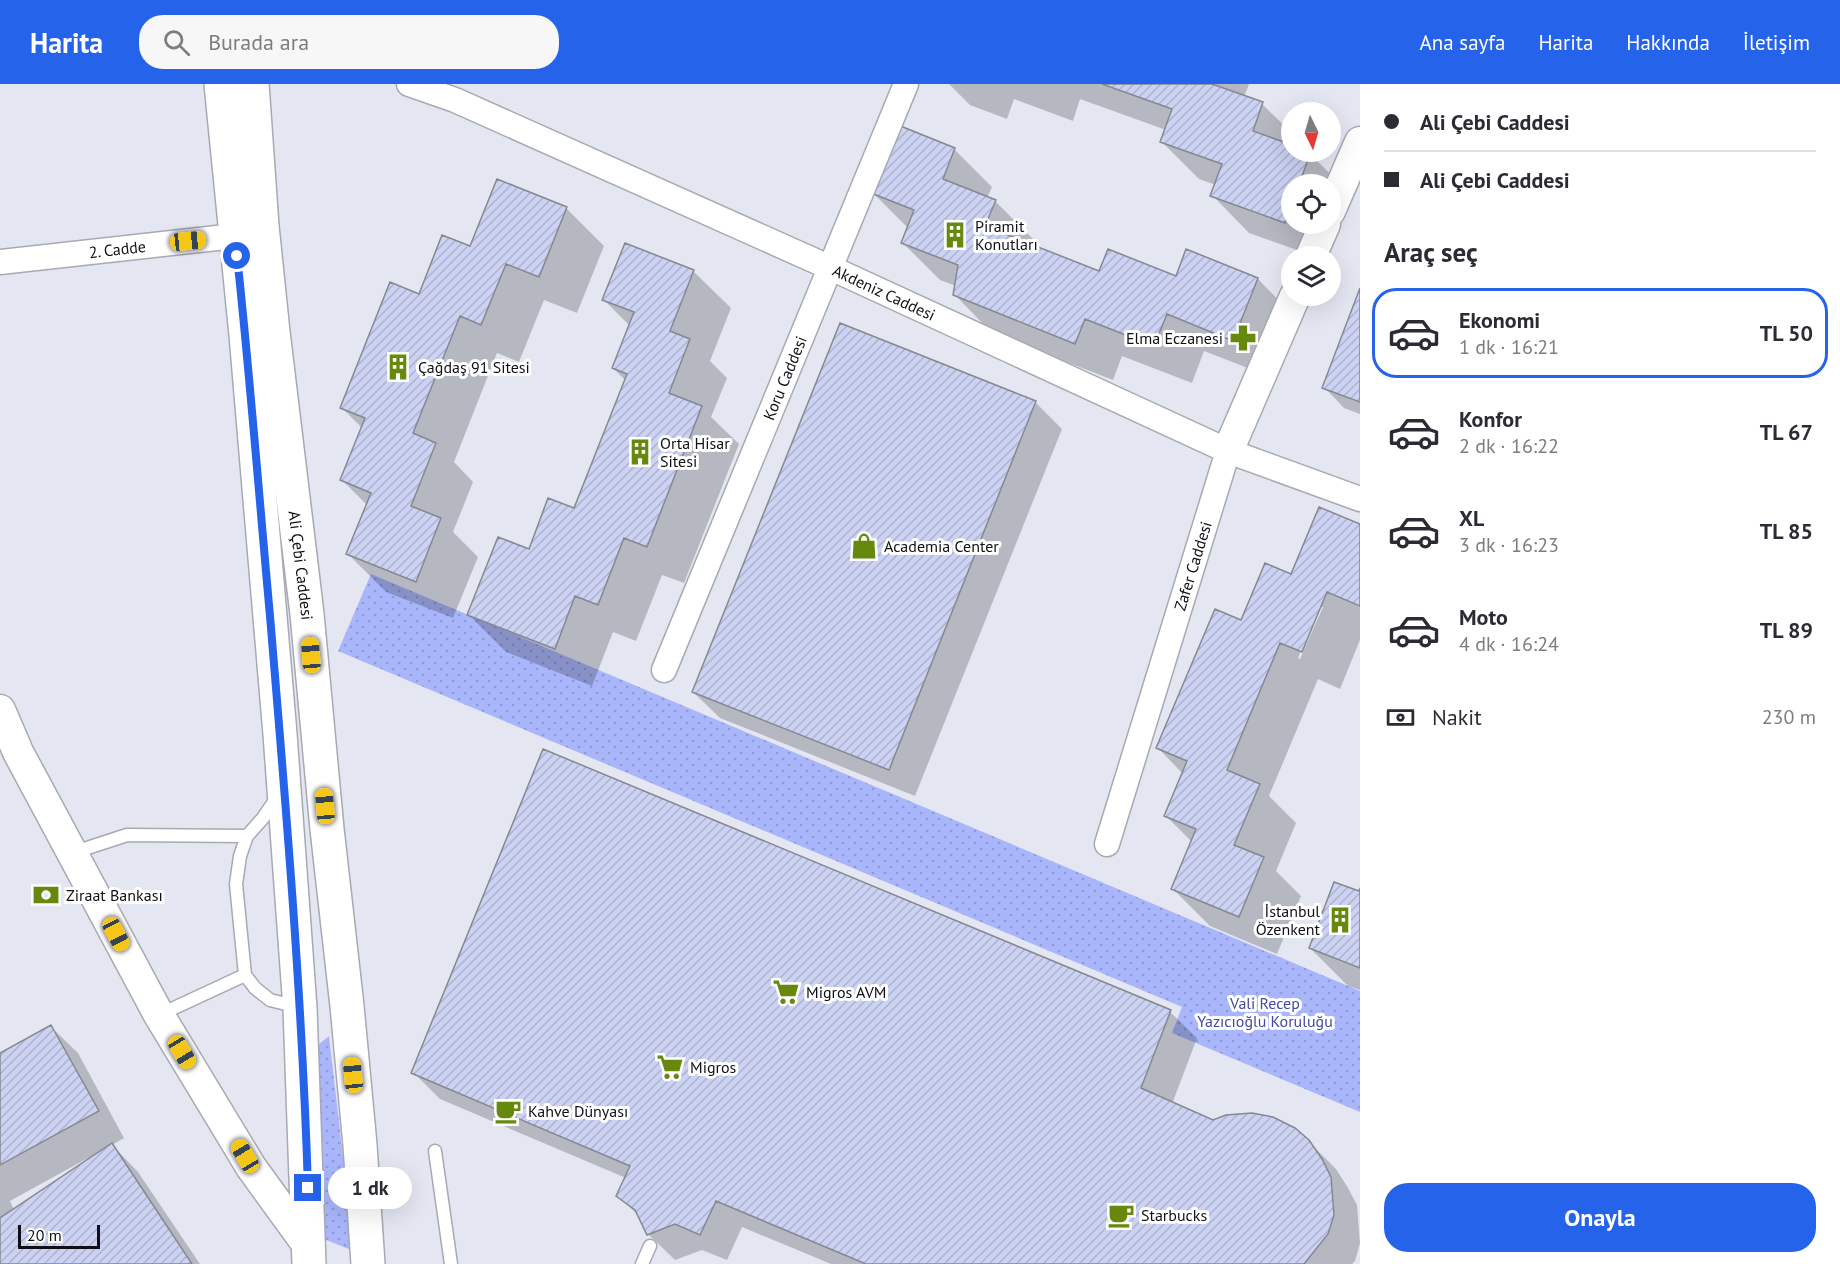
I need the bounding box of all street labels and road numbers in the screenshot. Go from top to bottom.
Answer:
street label: 2. Cadde [88,236,147,262]
street label: Akdeniz Caddesi [829,260,939,325]
street label: Koru Caddesi [758,333,811,423]
street label: Ali Çebi Caddesi [285,510,318,621]
street label: Zafer Caddesi [1169,519,1216,613]

